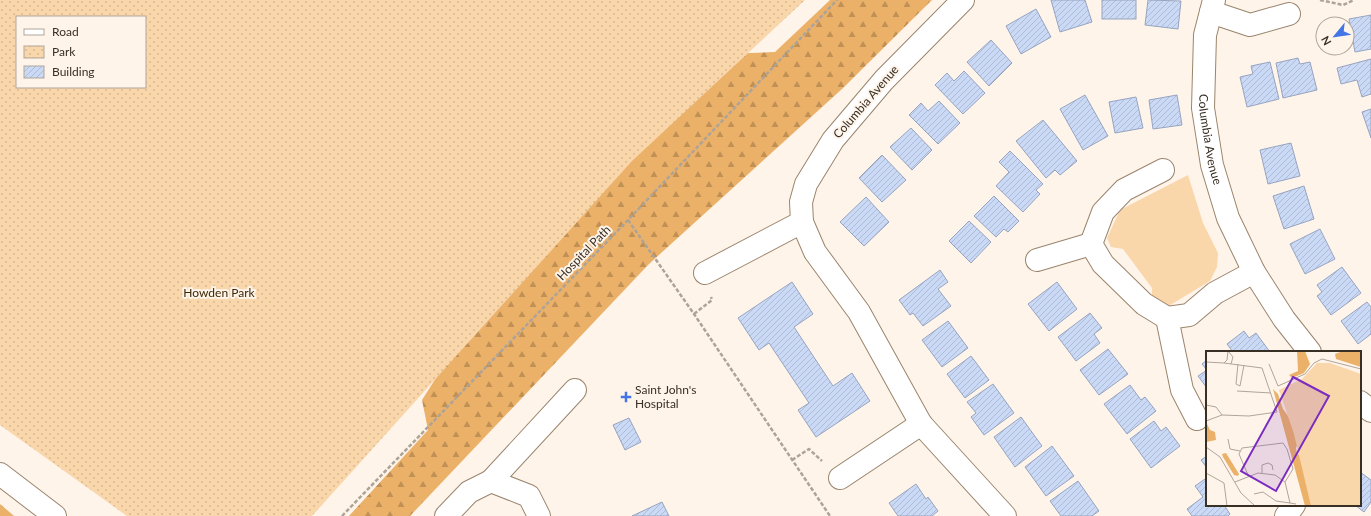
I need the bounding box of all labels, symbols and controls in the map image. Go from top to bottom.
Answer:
legend [16,16,146,88]
north arrow [1315,16,1355,56]
text: Road [52,24,79,39]
text: N [1318,34,1334,48]
text: Park [52,44,76,59]
street label: Columbia Avenue [830,62,901,141]
text: Building [52,64,95,79]
street label: Columbia Avenue [1196,94,1226,186]
street label: Hospital Path [554,222,614,283]
park label: Howden Park [183,285,256,300]
inset map [1206,351,1361,506]
place label: Saint John's Hospital [635,382,696,411]
marker: Saint John's Hospital [620,391,632,403]

